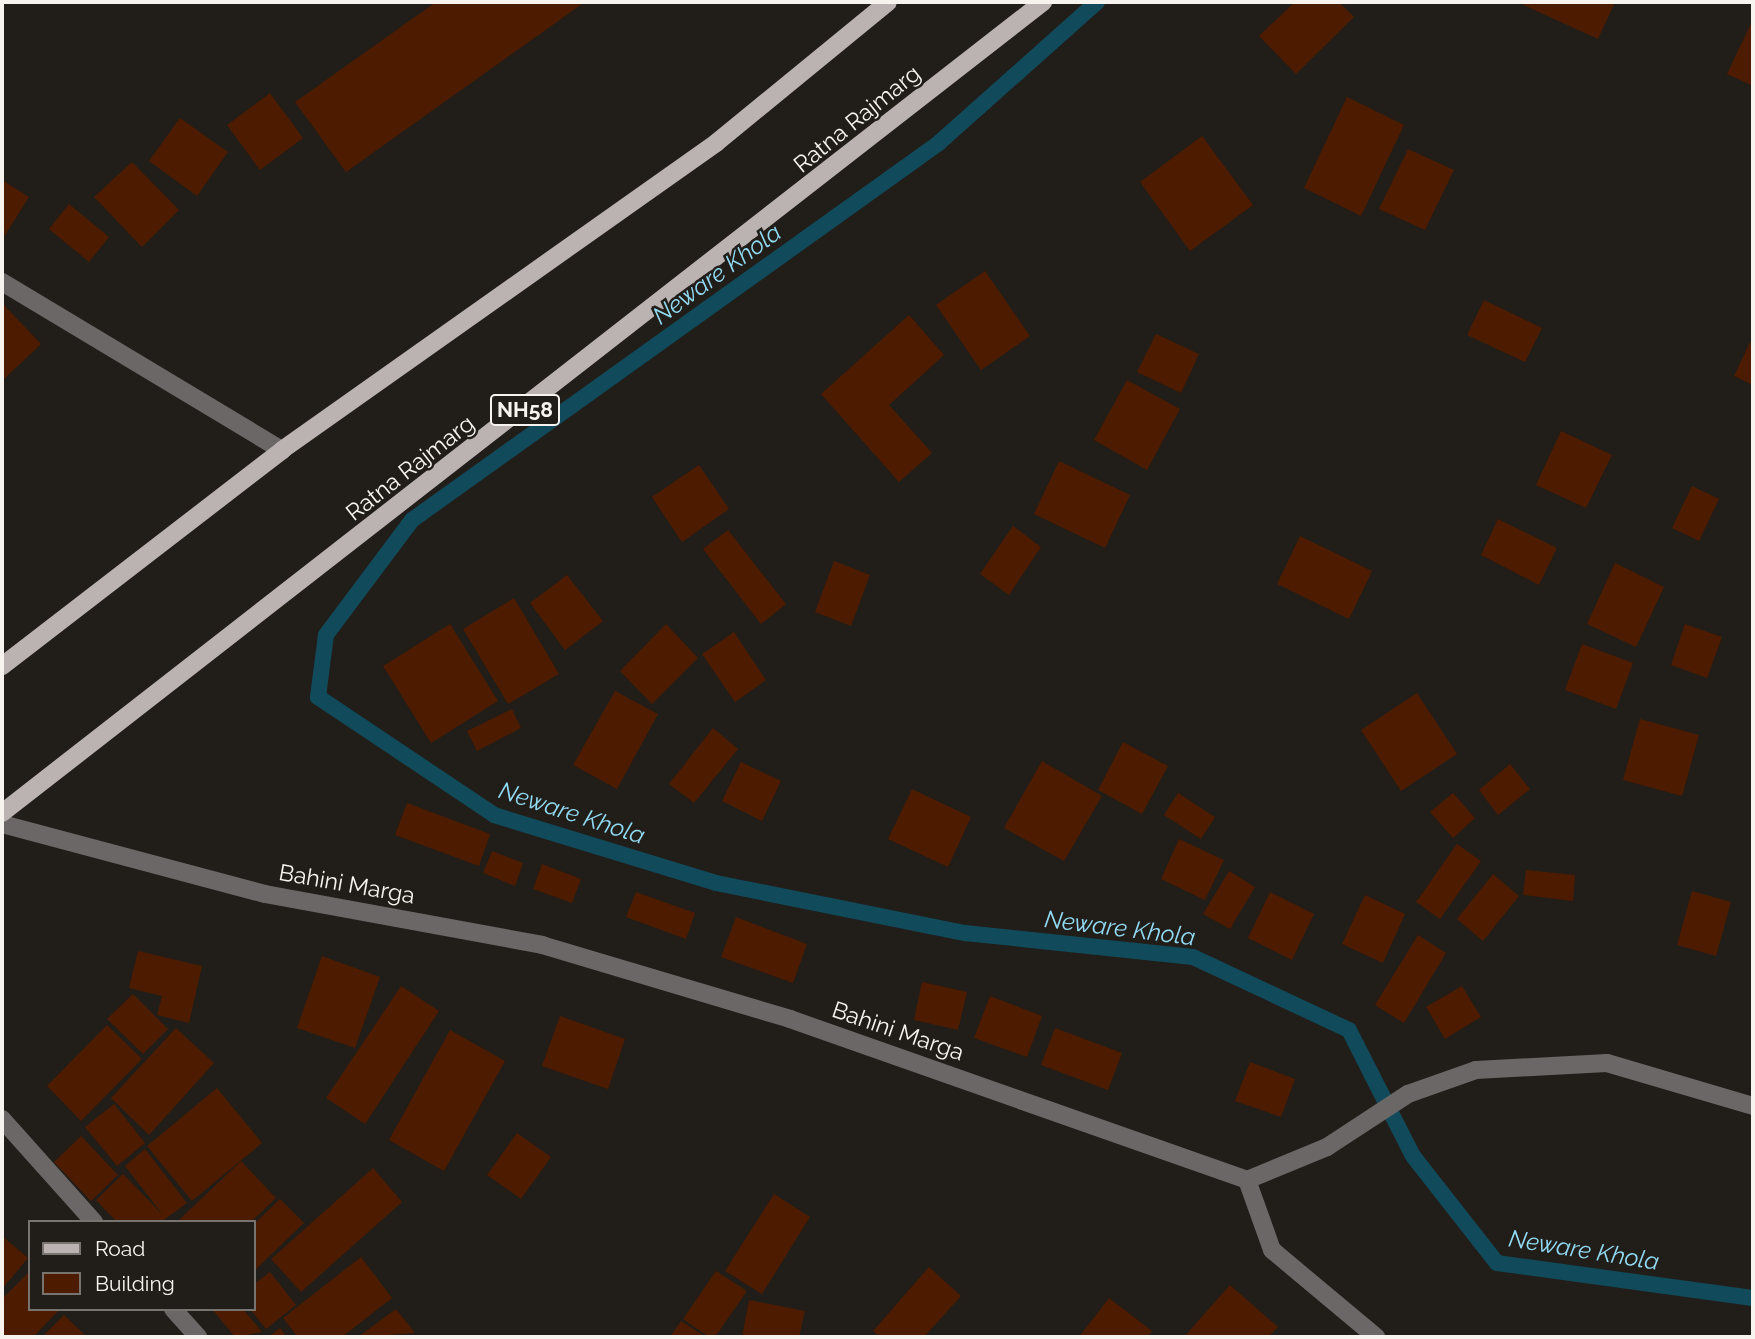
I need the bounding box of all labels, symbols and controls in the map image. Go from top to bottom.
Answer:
street label: Ratna Rajmarg [788,60,926,178]
water label: Neware Khola [647,218,787,330]
road number: NH58 [490,392,560,428]
street label: Ratna Rajmarg [340,409,480,527]
water label: Neware Khola [495,776,649,850]
street label: Bahini Marga [277,858,417,910]
water label: Neware Khola [1043,904,1197,952]
street label: Bahini Marga [828,996,968,1066]
legend [28,1220,256,1311]
water label: Neware Khola [1507,1224,1661,1276]
text: Road [95,1236,145,1261]
text: Building [95,1271,175,1296]

